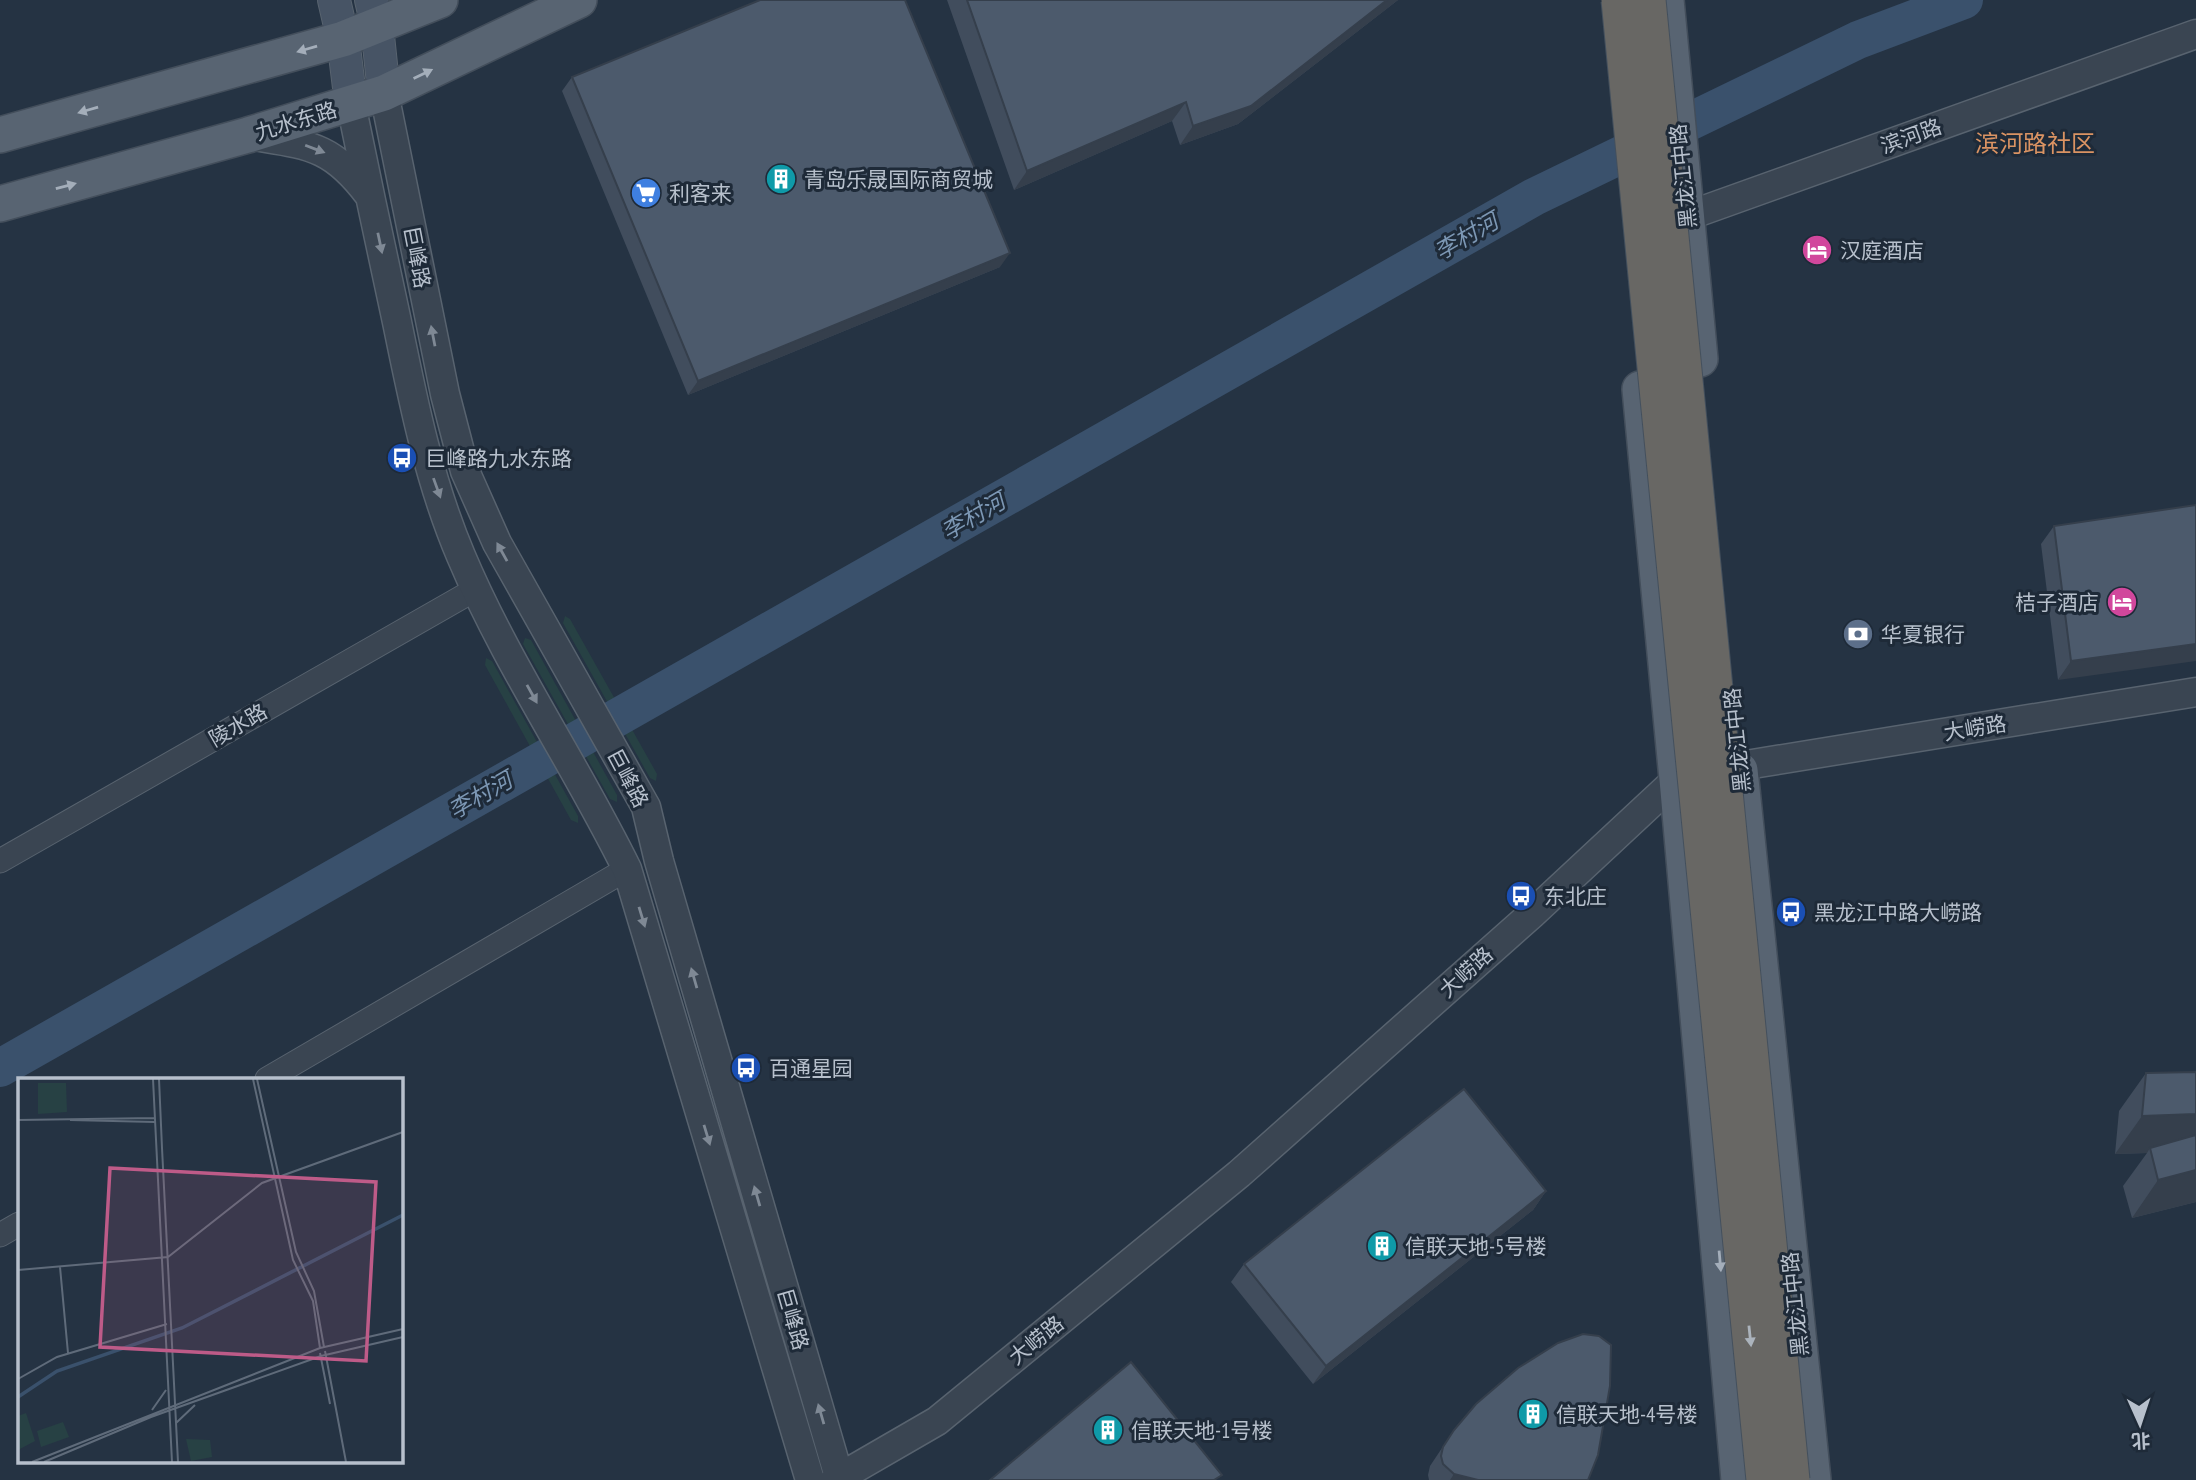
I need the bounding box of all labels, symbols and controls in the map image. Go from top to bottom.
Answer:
one-way arrow [296,44,317,54]
one-way arrow [413,69,433,80]
street label: 九水东路 [252,96,340,146]
one-way arrow [77,105,99,116]
street label: 滨河路 [1877,113,1945,159]
street label: 黑龙江中路 [1664,122,1702,230]
district label: 滨河路社区 [1975,128,2095,159]
one-way arrow [305,144,326,155]
building icon: 青岛乐晟国际商贸城 [764,162,798,196]
place label: 青岛乐晟国际商贸城 [804,166,993,193]
supermarket icon: 利客来 [629,176,663,210]
one-way arrow [56,180,77,190]
place label: 利客来 [669,180,732,207]
water label: 李村河 [1429,204,1507,266]
street label: 巨峰路 [398,224,436,290]
one-way arrow [375,232,386,254]
hotel icon: 汉庭酒店 [1800,233,1834,267]
place label: 汉庭酒店 [1840,237,1924,264]
one-way arrow [427,325,438,347]
bus stop icon: 巨峰路九水东路 [385,441,419,475]
place label: 巨峰路九水东路 [425,445,572,472]
one-way arrow [432,478,443,499]
water label: 李村河 [936,484,1014,546]
one-way arrow [496,542,508,561]
hotel icon: 桔子酒店 [2105,585,2139,619]
place label: 桔子酒店 [2015,589,2099,616]
bank icon: 华夏银行 [1841,617,1875,651]
place label: 华夏银行 [1881,621,1965,648]
one-way arrow [526,684,538,704]
street label: 黑龙江中路 [1718,686,1756,794]
street label: 陵水路 [204,698,272,752]
street label: 大崂路 [1942,710,2008,746]
street label: 巨峰路 [601,744,655,812]
water label: 李村河 [443,763,521,825]
bus stop icon: 东北庄 [1504,879,1538,913]
place label: 东北庄 [1544,883,1607,910]
bus stop icon: 黑龙江中路大崂路 [1774,895,1808,929]
place label: 黑龙江中路大崂路 [1814,899,1982,926]
one-way arrow [637,907,647,928]
street label: 大崂路 [1434,941,1498,1003]
one-way arrow [688,967,698,988]
bus stop icon: 百通星园 [729,1051,763,1085]
place label: 百通星园 [769,1055,853,1082]
inset map [18,1078,402,1462]
one-way arrow [702,1125,712,1146]
one-way arrow [752,1185,762,1206]
building icon: 信联天地-5号楼 [1365,1229,1399,1263]
place label: 信联天地-5号楼 [1405,1233,1547,1260]
street label: 黑龙江中路 [1776,1250,1814,1358]
one-way arrow [1715,1251,1726,1273]
street label: 巨峰路 [771,1285,815,1353]
street label: 大崂路 [1003,1310,1069,1370]
one-way arrow [1745,1325,1756,1347]
north arrow [2105,1389,2175,1459]
building icon: 信联天地-4号楼 [1516,1397,1550,1431]
place label: 信联天地-4号楼 [1556,1401,1698,1428]
one-way arrow [816,1404,826,1425]
building icon: 信联天地-1号楼 [1091,1413,1125,1447]
place label: 信联天地-1号楼 [1131,1417,1273,1444]
text: 北 [2131,1428,2151,1453]

